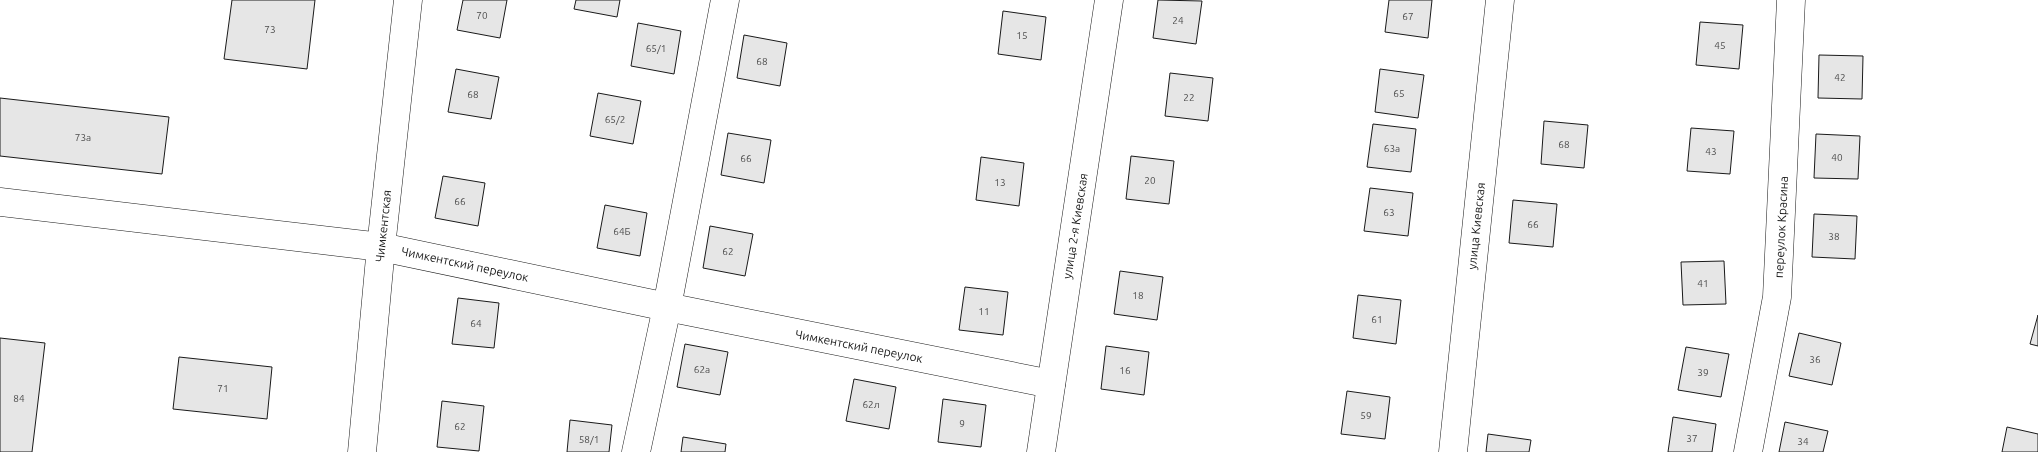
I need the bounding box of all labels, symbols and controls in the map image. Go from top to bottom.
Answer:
house number: 70 [476,10,488,21]
house number: 67 [1402,11,1414,22]
house number: 24 [1172,15,1184,26]
house number: 73 [264,24,276,35]
house number: 15 [1016,30,1028,41]
house number: 45 [1714,40,1726,51]
house number: 65/1 [646,43,666,54]
house number: 68 [756,56,768,67]
house number: 42 [1834,72,1846,83]
house number: 65 [1393,88,1405,99]
house number: 68 [467,89,479,100]
house number: 22 [1183,92,1195,103]
house number: 65/2 [605,114,625,125]
house number: 73а [75,132,91,143]
house number: 68 [1558,139,1570,150]
house number: 63а [1384,143,1400,154]
house number: 43 [1705,146,1717,157]
house number: 40 [1831,152,1843,163]
house number: 66 [740,153,752,164]
street label: улица 2-я Киевская [1060,172,1090,280]
house number: 20 [1144,175,1156,186]
street label: переулок Красина [1772,176,1790,278]
house number: 13 [994,177,1006,188]
street label: улица Киевская [1465,182,1487,270]
street label: Чимкентская [373,189,393,263]
house number: 66 [454,196,466,207]
house number: 63 [1383,207,1395,218]
house number: 66 [1527,219,1539,230]
house number: 64Б [613,226,631,237]
house number: 38 [1828,231,1840,242]
street label: Чимкентский переулок [400,244,530,284]
house number: 62 [722,246,734,257]
house number: 41 [1697,278,1709,289]
house number: 18 [1132,290,1144,301]
house number: 11 [978,306,990,317]
house number: 61 [1371,314,1383,325]
house number: 64 [470,318,482,329]
street label: Чимкентский переулок [794,327,924,365]
house number: 36 [1809,354,1821,365]
house number: 62а [694,364,710,375]
house number: 16 [1119,365,1131,376]
house number: 39 [1697,367,1709,378]
house number: 71 [217,383,229,394]
house number: 84 [13,393,25,404]
house number: 62л [862,399,880,410]
house number: 59 [1360,410,1372,421]
house number: 9 [959,418,965,429]
house number: 62 [454,421,466,432]
house number: 37 [1686,433,1698,444]
house number: 58/1 [579,434,599,445]
house number: 34 [1797,436,1809,447]

